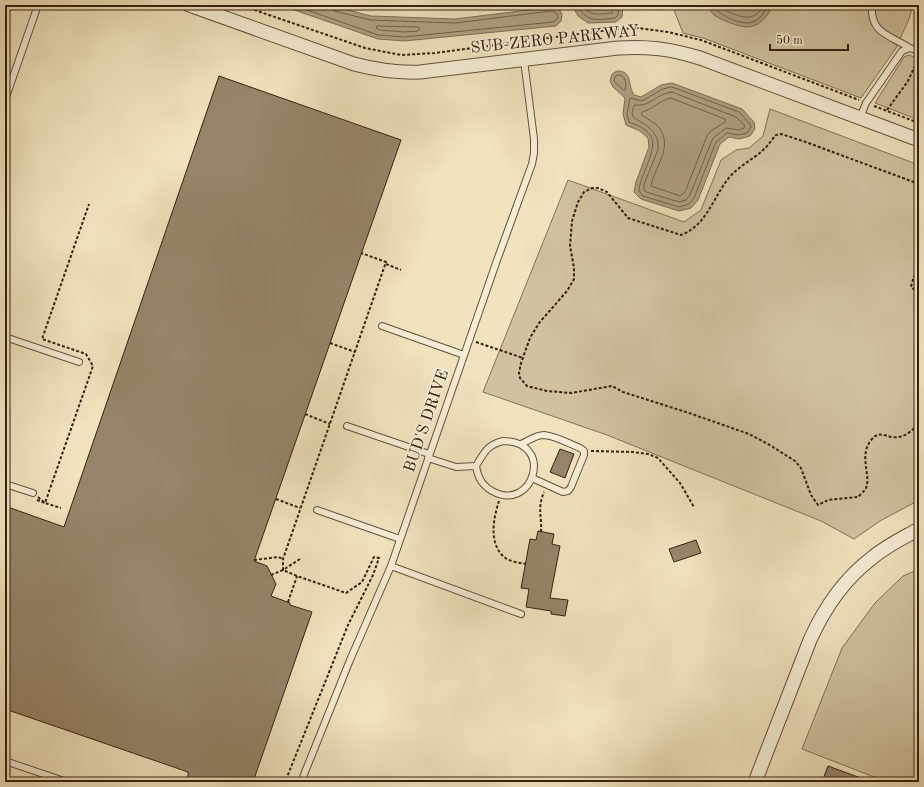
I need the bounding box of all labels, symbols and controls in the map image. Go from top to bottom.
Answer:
street label: SUB-ZERO PARKWAY [470,23,641,57]
scale bar [770,26,848,52]
text: 50 m [776,34,803,47]
street label: BUD'S DRIVE [402,368,452,474]

